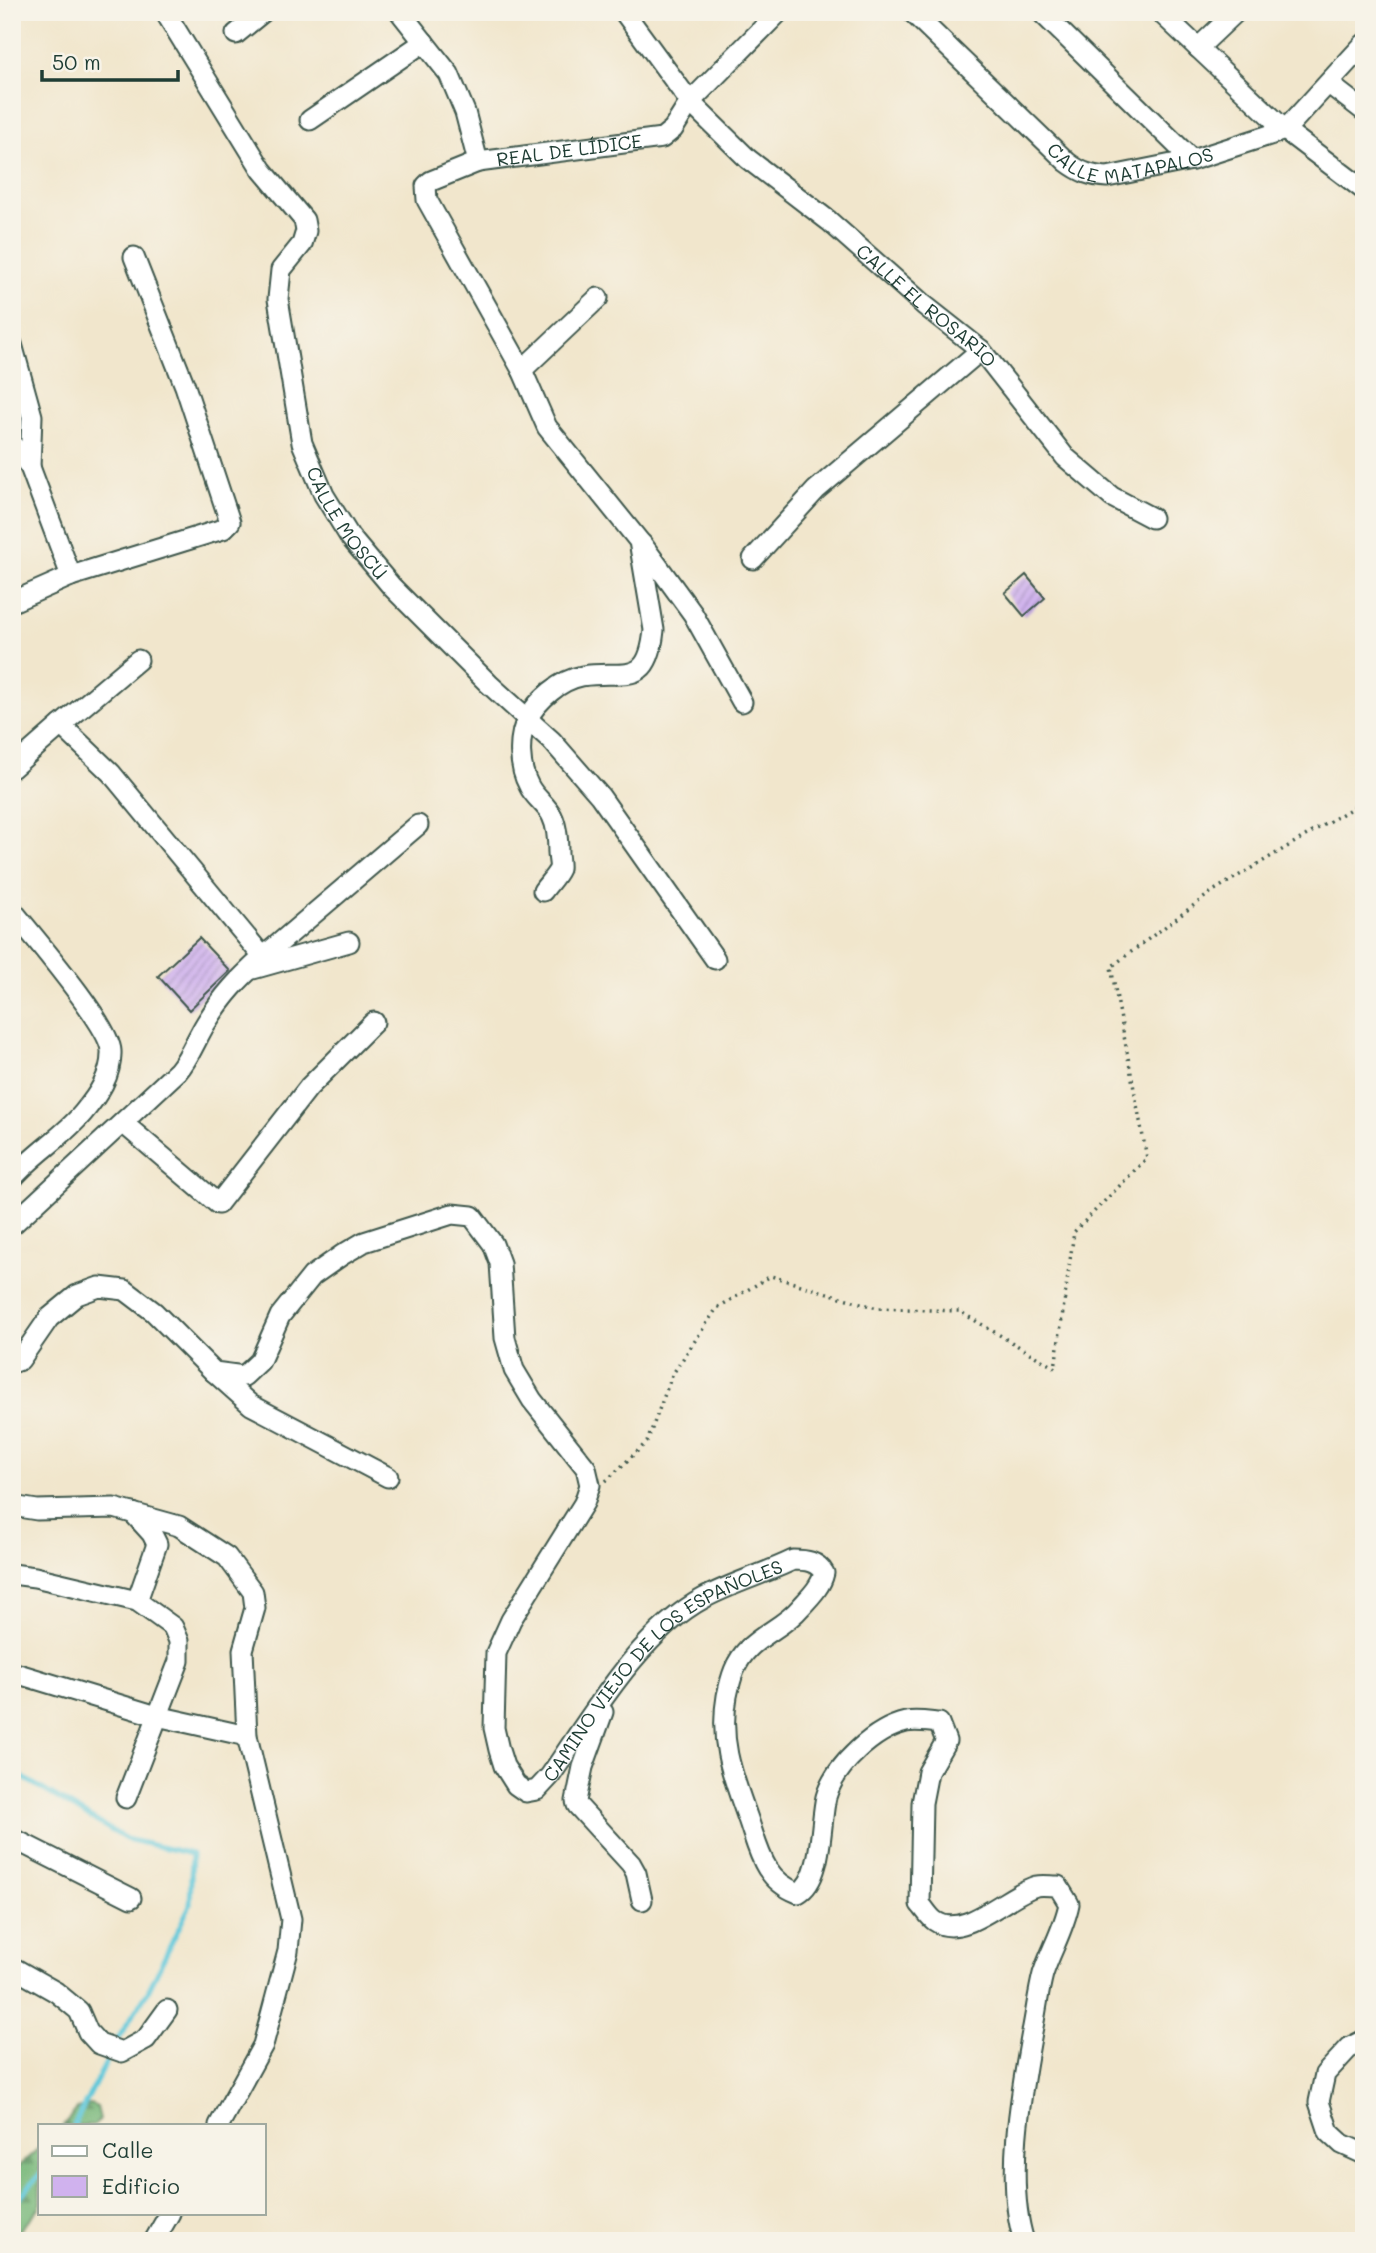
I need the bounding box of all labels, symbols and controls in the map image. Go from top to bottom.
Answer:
scale bar [42,38,178,82]
text: 50 m [52,48,101,75]
street label: REAL DE LÍDICE [495,128,644,171]
street label: CALLE MATAPALOS [1045,129,1221,161]
text: CALLE MATAPALOS [1042,137,1216,189]
street label: CALLE EL ROSARIO [851,238,1003,372]
street label: CALLE MOSCÚ [301,462,393,584]
street label: CAMINO VIEJO DE LOS ESPAÑOLES [537,1553,786,1786]
legend [38,2124,266,2214]
text: Calle [102,2136,154,2163]
text: Edificio [102,2172,180,2199]

